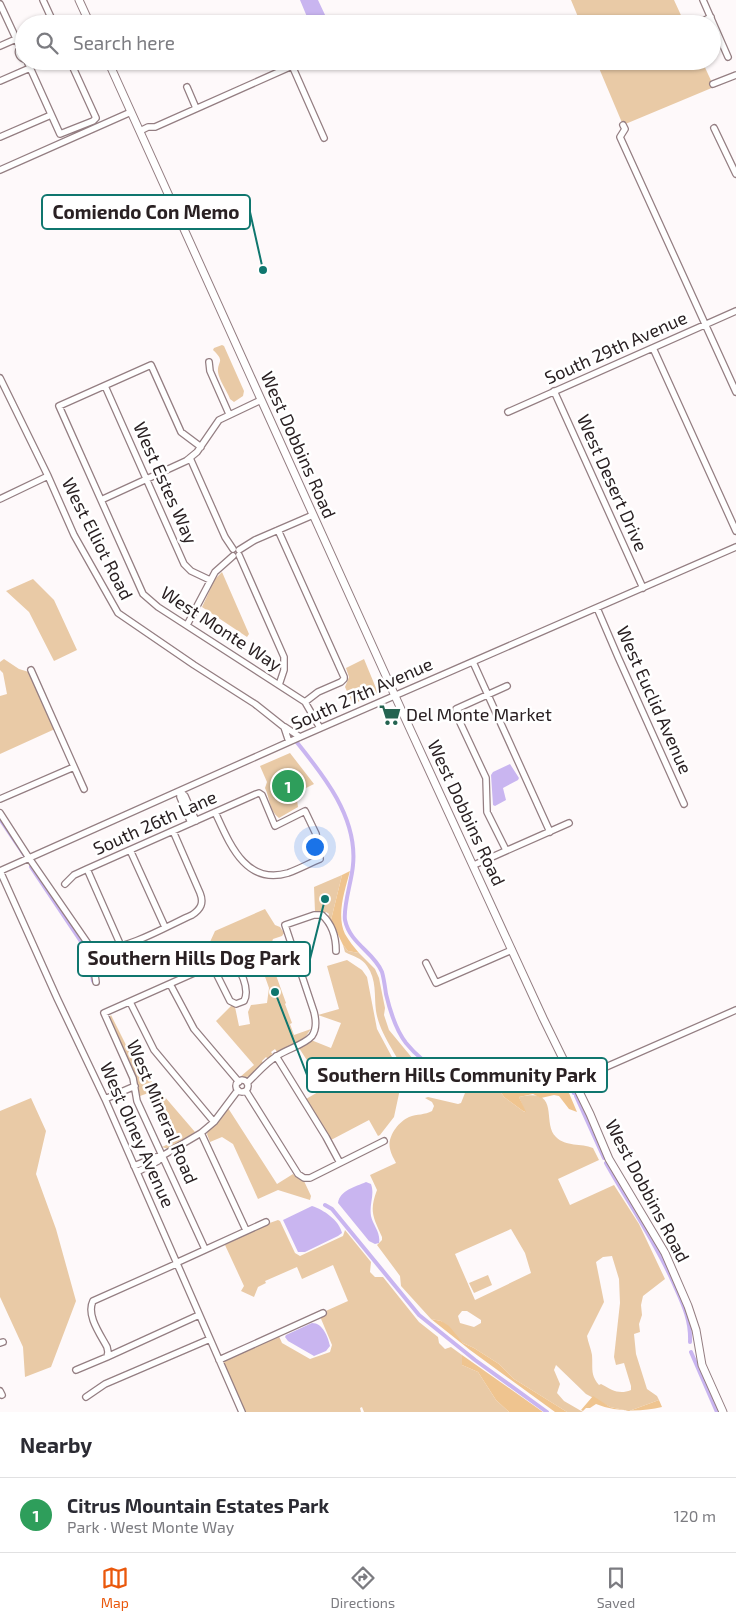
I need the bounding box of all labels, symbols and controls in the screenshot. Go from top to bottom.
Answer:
search box [15,15,721,70]
icon: search [33,29,61,57]
text: Search here [73,31,175,54]
callout: Comiendo Con Memo [42,195,250,229]
text: Comiendo Con Memo [52,200,240,223]
street label: South 29th Avenue [541,306,690,388]
street label: West Dobbins Road [257,368,341,522]
street label: West Desert Drive [573,411,653,555]
street label: West Estes Way [129,418,203,547]
street label: West Elliot Road [58,474,138,603]
street label: West Monte Way [157,581,286,676]
street label: West Euclid Avenue [612,622,697,777]
street label: South 27th Avenue [287,652,436,734]
supermarket icon: Del Monte Market [377,702,403,728]
place label: Del Monte Market [406,703,552,725]
street label: West Dobbins Road [423,736,510,889]
pin: 1 [272,767,304,805]
street label: South 26th Lane [89,785,220,859]
your location [302,834,328,860]
callout: Southern Hills Dog Park [78,942,310,976]
text: Southern Hills Dog Park [88,946,301,969]
street label: West Mineral Road [123,1036,203,1187]
street label: West Olney Avenue [96,1058,180,1211]
callout: Southern Hills Community Park [307,1058,607,1092]
text: Southern Hills Community Park [317,1063,597,1087]
street label: West Dobbins Road [601,1115,695,1266]
text: Nearby [20,1432,92,1457]
text: Citrus Mountain Estates Park [67,1494,329,1517]
text: 1 [33,1506,39,1525]
text: 120 m [673,1506,716,1525]
text: Park · West Monte Way [67,1517,234,1536]
tab: Map [101,1564,129,1611]
tab: Directions [331,1564,395,1611]
tab: Saved [597,1564,635,1611]

